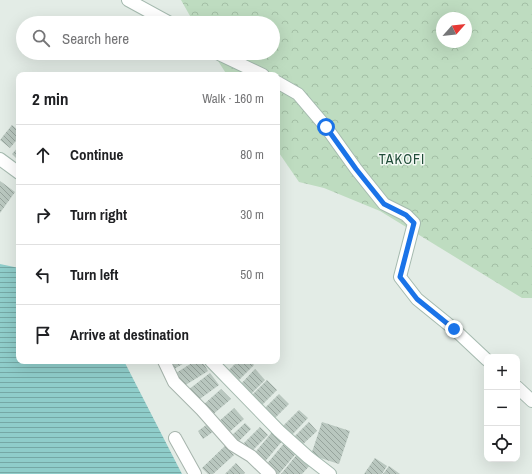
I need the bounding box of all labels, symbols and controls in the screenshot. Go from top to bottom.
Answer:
north arrow [436,12,472,48]
search box [16,16,280,60]
icon: search [30,27,52,49]
text: Search here [62,28,129,49]
text: 2 min [32,87,68,110]
text: Walk · 160 m [202,90,264,107]
route start [317,118,335,136]
icon: ahead [32,144,54,166]
text: Continue [70,144,123,165]
text: 80 m [240,146,264,163]
district label: TAKOFI [379,150,425,168]
icon: right [32,204,54,226]
text: Turn right [70,204,127,225]
text: 30 m [240,206,264,223]
icon: left [32,264,54,286]
text: Turn left [70,264,118,285]
text: 50 m [240,266,264,283]
route end [445,320,463,338]
icon: arrive [32,324,54,346]
text: Arrive at destination [70,324,189,345]
map controls [484,354,520,462]
button: + [484,354,520,390]
button: − [484,390,520,426]
button: locate [484,426,520,462]

